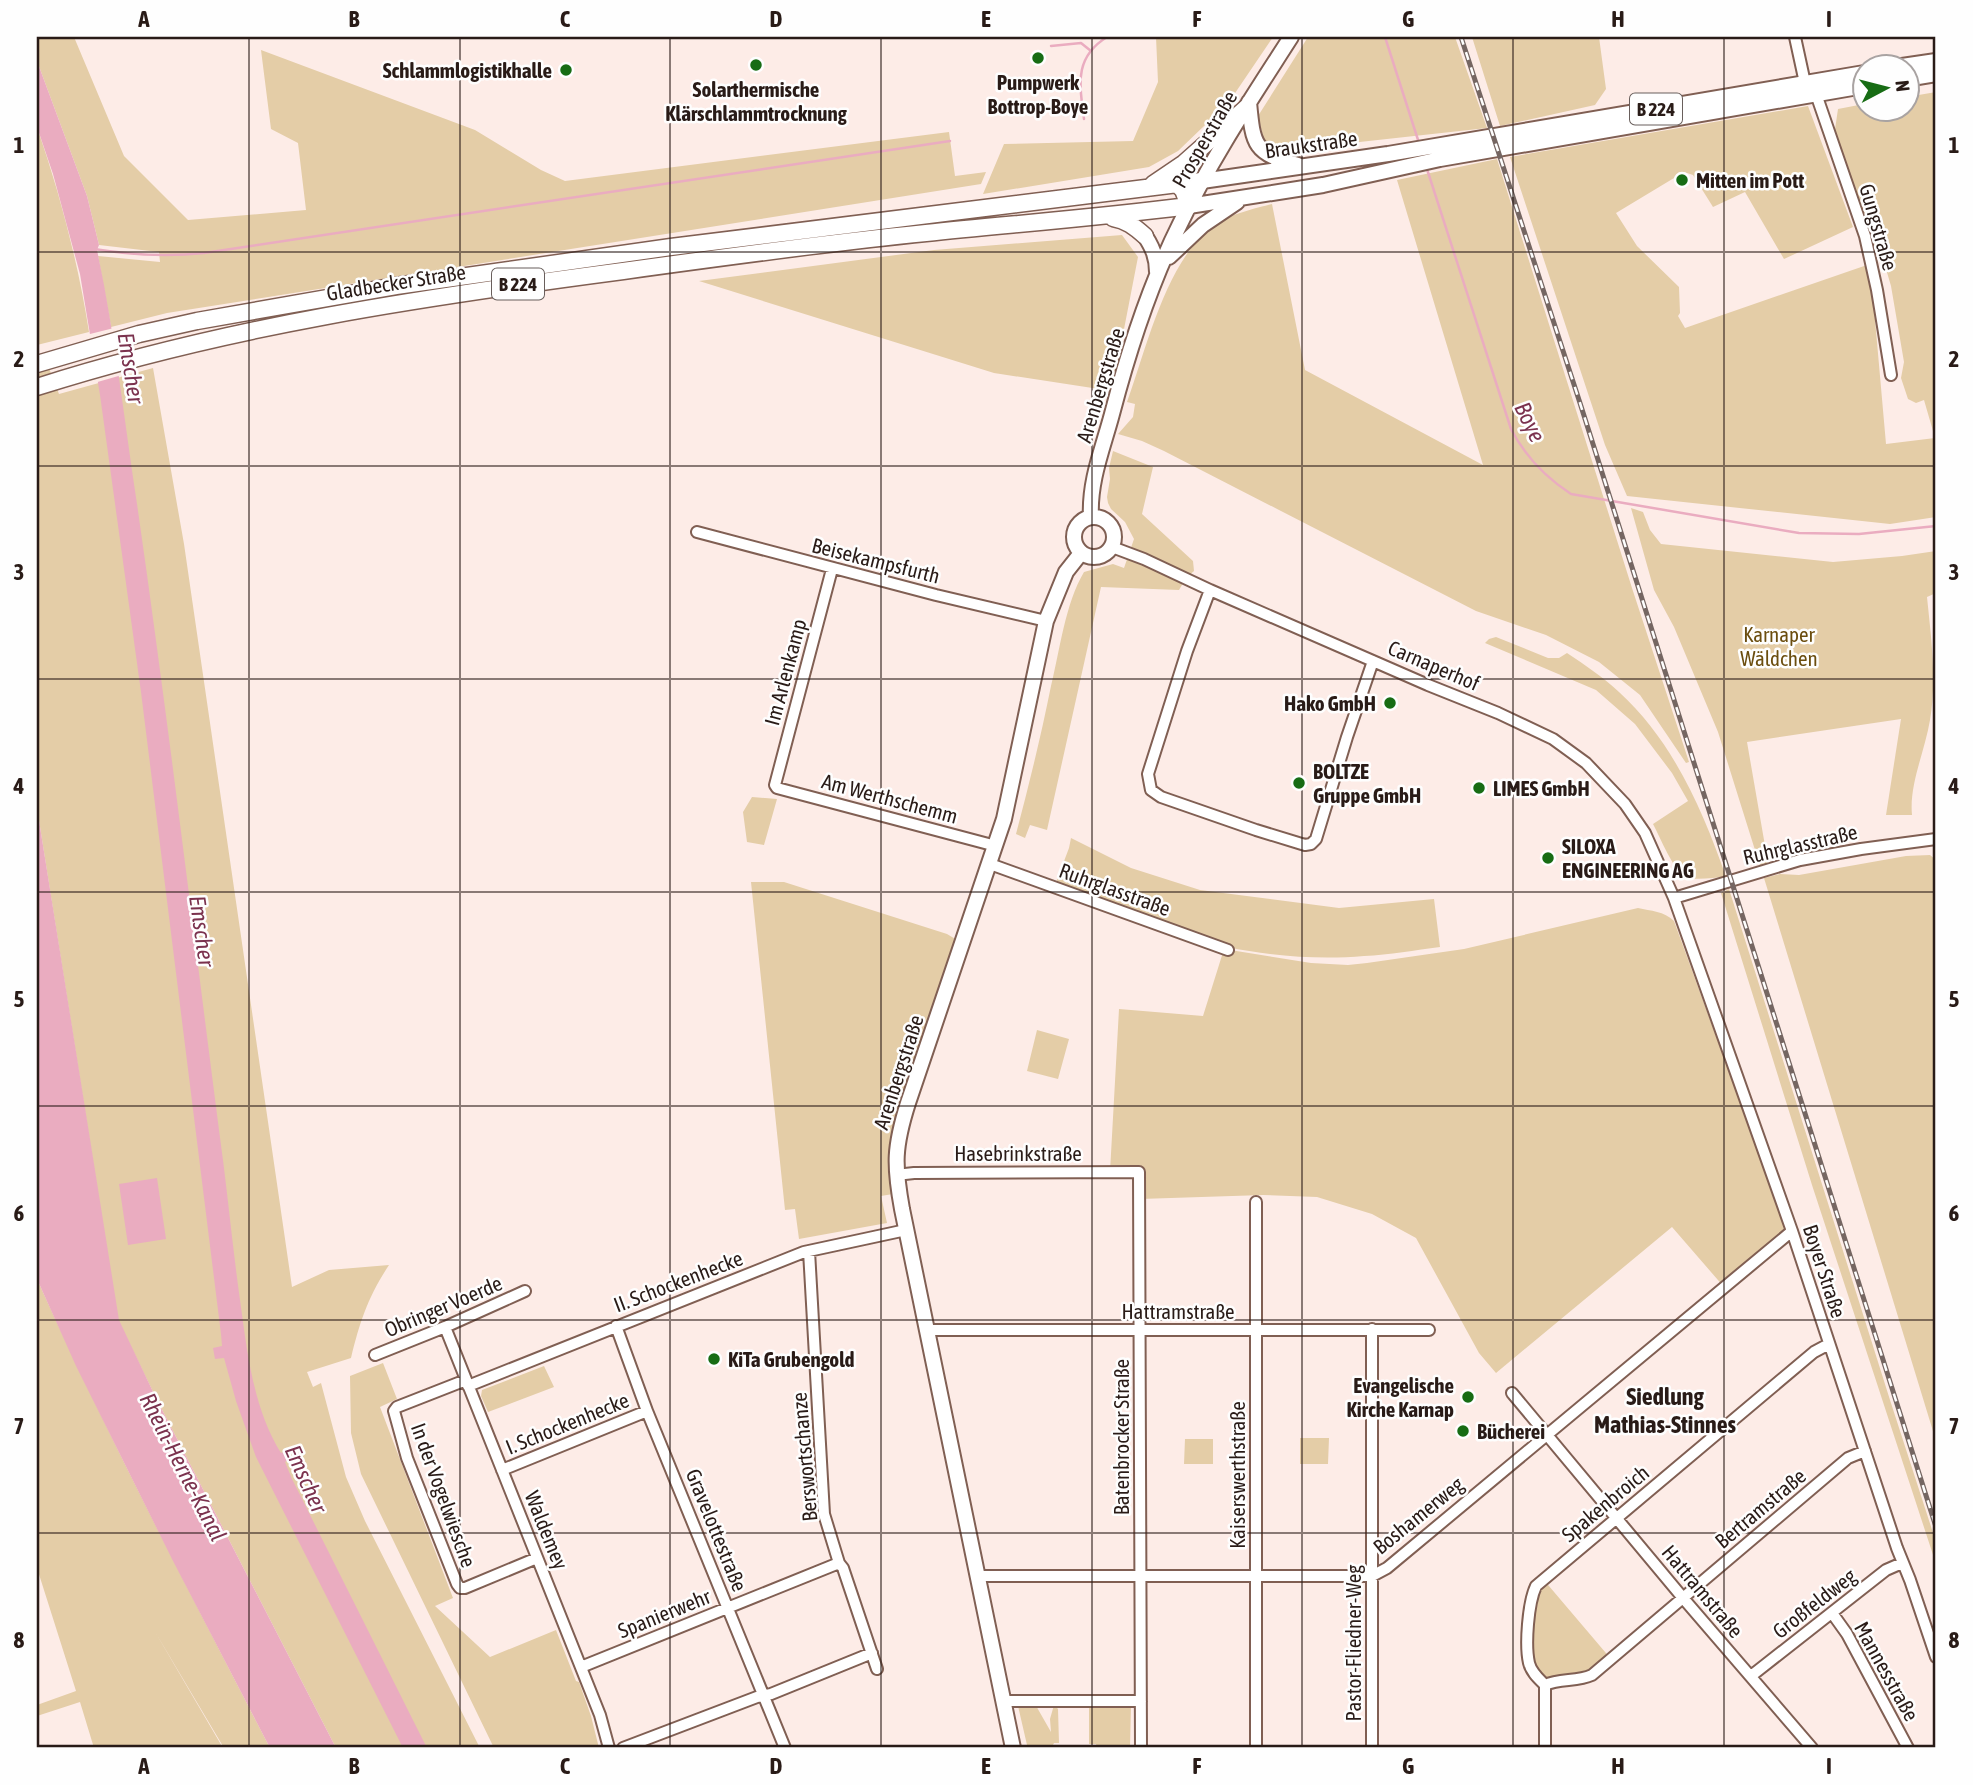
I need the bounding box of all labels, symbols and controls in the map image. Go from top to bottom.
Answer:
text: A [137,6,150,32]
text: B [349,6,360,32]
text: C [560,6,571,32]
text: D [770,6,783,32]
text: E [981,6,991,32]
text: F [1192,6,1202,32]
text: G [1402,6,1414,32]
text: H [1611,6,1625,32]
text: I [1826,6,1832,32]
marker: Pumpwerk Bottrop-Boye [1030,50,1046,66]
north arrow [1850,52,1920,122]
marker: Solarthermische Klärschlammtrocknung [748,57,764,73]
place label: Schlammlogistikhalle [383,58,552,82]
marker: Schlammlogistikhalle [558,62,574,78]
place label: Pumpwerk Bottrop-Boye [988,70,1088,118]
place label: Solarthermische Klärschlammtrocknung [665,77,848,125]
text: N [1891,79,1914,93]
street label: Prosperstraße [1167,86,1241,192]
road number: B 224 [1630,94,1682,124]
street label: Braukstraße [1263,126,1359,162]
text: 1 [14,132,25,158]
text: 1 [1949,132,1960,158]
place label: Mitten im Pott [1696,168,1804,192]
marker: Mitten im Pott [1674,172,1690,188]
street label: Gungstraße [1855,181,1903,273]
street label: Gladbecker Straße [325,259,467,305]
road number: B 224 [492,268,544,300]
street label: Arenbergstraße [1071,325,1129,445]
water label: Emscher [113,331,150,406]
text: 2 [14,346,24,372]
text: 2 [1949,346,1959,372]
water label: Boye [1509,398,1551,446]
street label: Beisekampsfurth [810,533,942,587]
text: 3 [14,559,24,585]
text: 3 [1949,559,1959,585]
street label: Im Arlenkamp [759,616,811,728]
park label: Karnaper Wäldchen [1740,622,1818,670]
street label: Carnaperhof [1385,635,1483,695]
place label: Hako GmbH [1284,691,1376,715]
marker: Hako GmbH [1382,695,1398,711]
place label: BOLTZE Gruppe GmbH [1313,759,1421,807]
street label: Am Werthschemm [819,768,961,828]
text: 4 [13,773,25,799]
text: 4 [1948,773,1960,799]
marker: BOLTZE Gruppe GmbH [1291,775,1307,791]
place label: LIMES GmbH [1493,776,1590,800]
marker: LIMES GmbH [1471,780,1487,796]
street label: Ruhrglasstraße [1741,819,1859,869]
place label: SILOXA ENGINEERING AG [1562,834,1694,882]
marker: SILOXA ENGINEERING AG [1540,850,1556,866]
street label: Ruhrglasstraße [1056,858,1174,920]
water label: Emscher [184,894,220,969]
text: 5 [14,986,25,1012]
text: 5 [1949,986,1960,1012]
street label: Arenbergstraße [868,1012,928,1132]
street label: Hasebrinkstraße [954,1141,1082,1165]
text: 6 [14,1200,25,1226]
text: 6 [1949,1200,1960,1226]
street label: Boyer Straße [1799,1221,1851,1321]
street label: II. Schockenhecke [610,1245,746,1317]
street label: Obringer Voerde [381,1270,505,1342]
street label: Hattramstraße [1121,1299,1235,1323]
place label: KiTa Grubengold [728,1347,854,1371]
marker: KiTa Grubengold [706,1351,722,1367]
street label: Batenbrocker Straße [1109,1359,1133,1515]
place label: Evangelische Kirche Karnap [1347,1373,1454,1421]
district label: Siedlung Mathias-Stinnes [1594,1383,1737,1438]
street label: I. Schockenhecke [502,1387,632,1459]
water label: Rhein-Herne-Kanal [134,1389,232,1545]
marker: Evangelische Kirche Karnap [1460,1389,1476,1405]
street label: Berswortschanze [786,1391,822,1523]
street label: Kaiserswerthstraße [1225,1401,1249,1549]
text: 7 [14,1413,24,1439]
text: 7 [1949,1413,1959,1439]
place label: Bücherei [1477,1419,1545,1443]
street label: In der Vogelwiesche [407,1420,481,1570]
marker: Bücherei [1455,1423,1471,1439]
water label: Emscher [280,1441,333,1518]
street label: Spakenbroich [1557,1460,1653,1546]
street label: Bertramstraße [1710,1463,1810,1553]
street label: Gravelottestraße [682,1465,752,1595]
street label: Boshamerweg [1368,1471,1468,1559]
street label: Waldemey [520,1487,574,1573]
street label: Hattramstraße [1657,1540,1749,1642]
street label: Großfeldweg [1768,1563,1860,1643]
street label: Pastor-Fliedner-Weg [1341,1565,1365,1721]
street label: Spanierwehr [614,1583,714,1642]
street label: Mannesstraße [1850,1617,1924,1725]
text: 8 [14,1627,25,1653]
text: 8 [1949,1627,1960,1653]
text: A [137,1753,150,1779]
text: B [349,1753,360,1779]
text: C [560,1753,571,1779]
text: D [770,1753,783,1779]
text: E [981,1753,991,1779]
text: F [1192,1753,1202,1779]
text: G [1402,1753,1414,1779]
text: H [1611,1753,1625,1779]
text: I [1826,1753,1832,1779]

